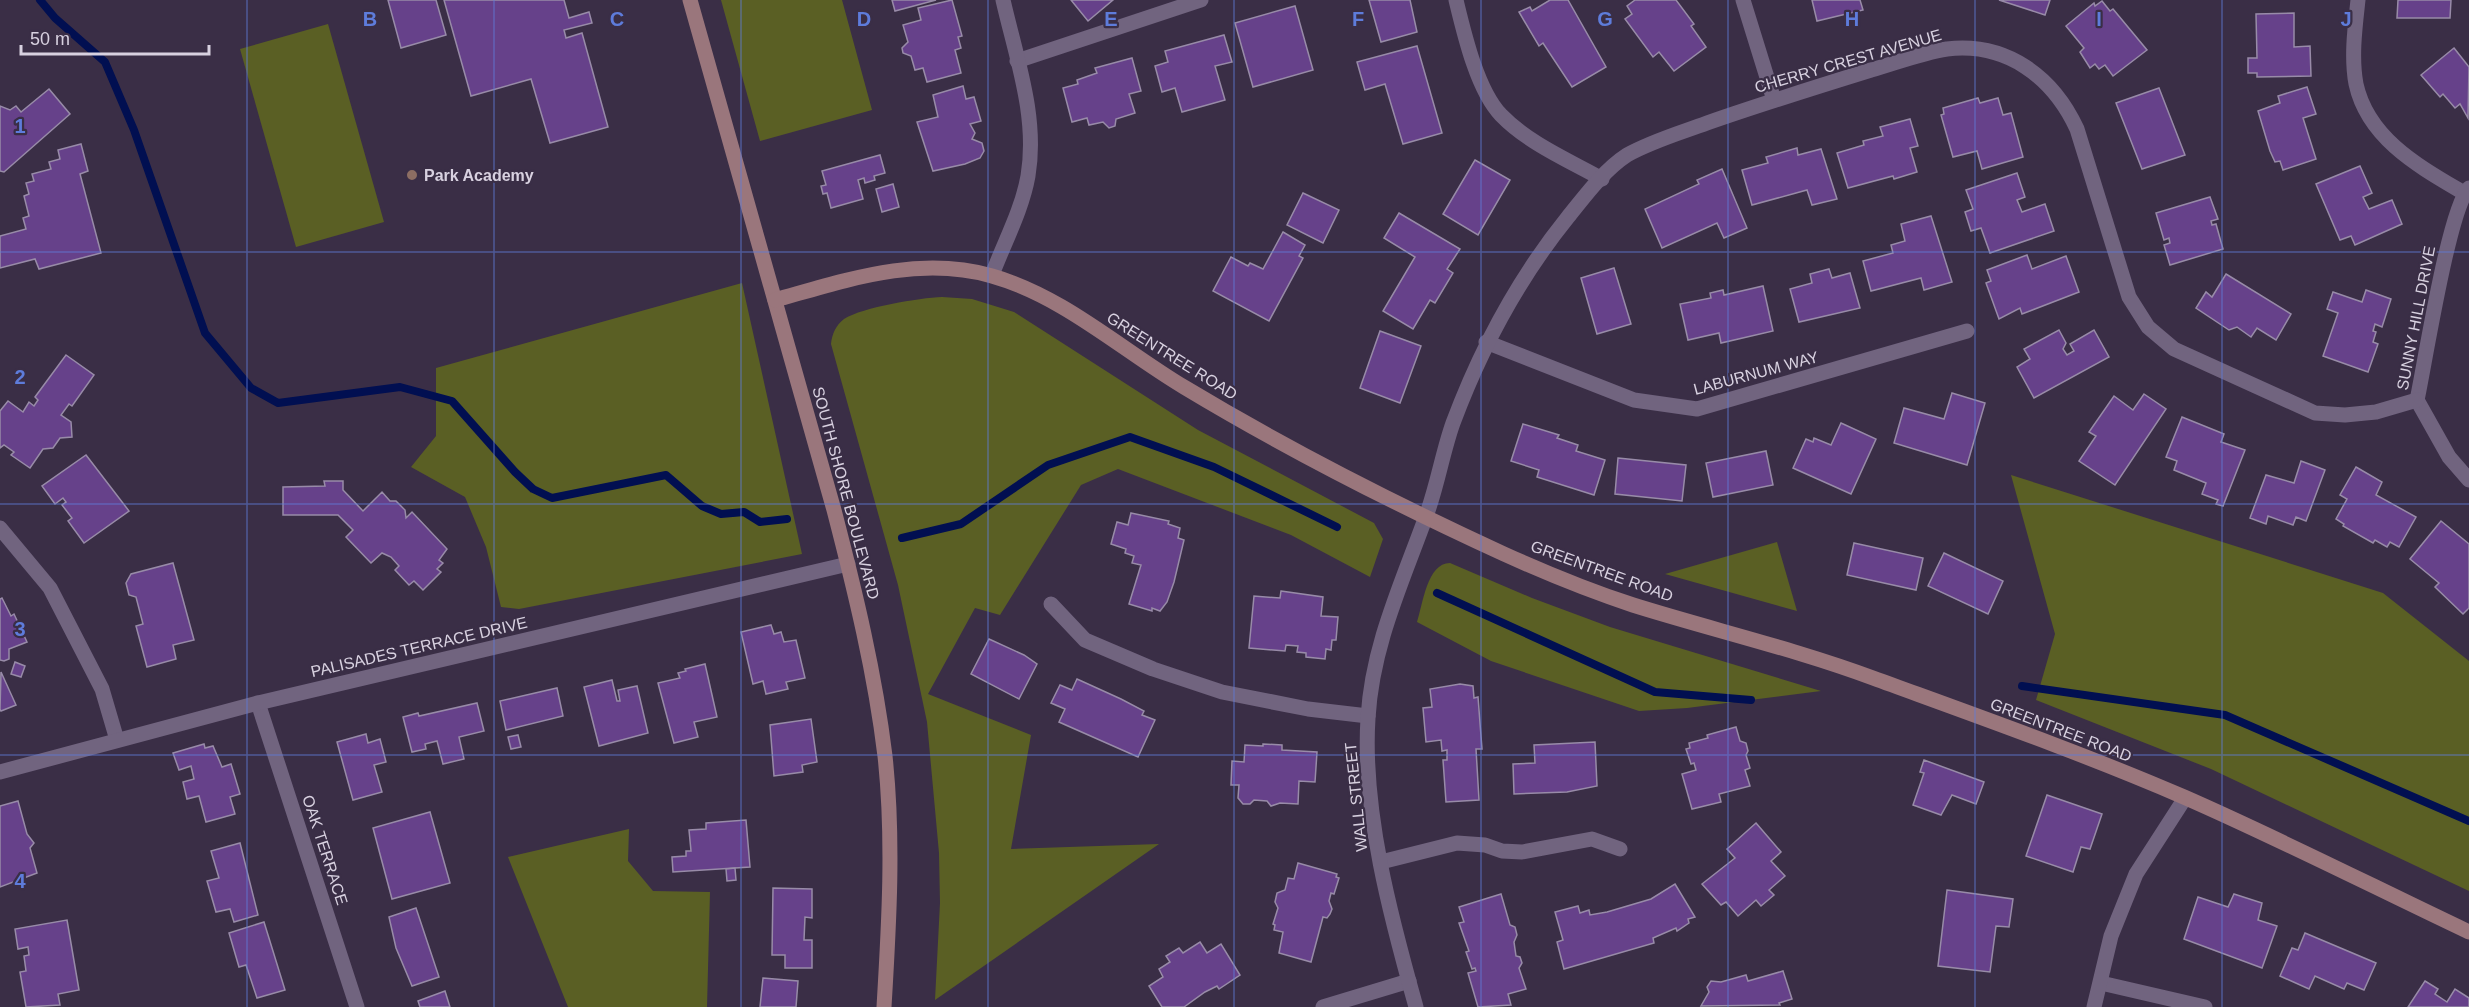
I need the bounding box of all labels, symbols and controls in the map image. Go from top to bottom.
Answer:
text: B [363,8,377,30]
text: C [610,8,624,30]
text: D [857,8,871,30]
text: E [1104,8,1118,30]
text: F [1352,8,1364,30]
text: G [1597,8,1613,30]
text: H [1845,8,1859,30]
text: I [2096,8,2102,30]
text: J [2340,8,2352,30]
scale bar [21,18,208,56]
street label: CHERRY CREST AVENUE [1753,26,1943,96]
text: 50 m [30,29,70,49]
text: 1 [14,115,26,137]
place label: Park Academy [424,167,534,184]
marker: Park Academy [405,168,419,182]
street label: SUNNY HILL DRIVE [2394,244,2438,392]
street label: GREENTREE ROAD [1104,309,1240,403]
street label: LABURNUM WAY [1692,348,1821,398]
text: 2 [14,366,26,388]
street label: SOUTH SHORE BOULEVARD [809,385,883,601]
street label: GREENTREE ROAD [1528,537,1676,605]
street label: PALISADES TERRACE DRIVE [309,614,529,680]
text: 3 [14,618,26,640]
street label: GREENTREE ROAD [1988,695,2134,765]
street label: WALL STREET [1342,741,1370,853]
street label: OAK TERRACE [299,793,351,907]
text: 4 [14,870,26,892]

